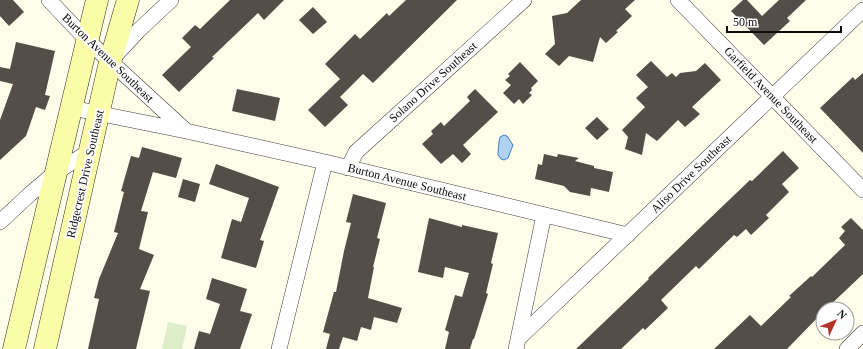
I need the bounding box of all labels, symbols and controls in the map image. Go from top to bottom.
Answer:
scale bar [727,8,841,34]
street label: Burton Avenue Southeast [59,11,157,106]
text: 50 m [733,15,758,29]
street label: Solano Drive Southeast [386,38,480,125]
street label: Garfield Avenue Southeast [721,44,821,147]
street label: Ridgecrest Drive Southeast [63,108,107,240]
street label: Aliso Drive Southeast [648,132,734,216]
street label: Burton Avenue Southeast [346,160,468,204]
north arrow [815,301,855,341]
text: N [835,307,849,321]

